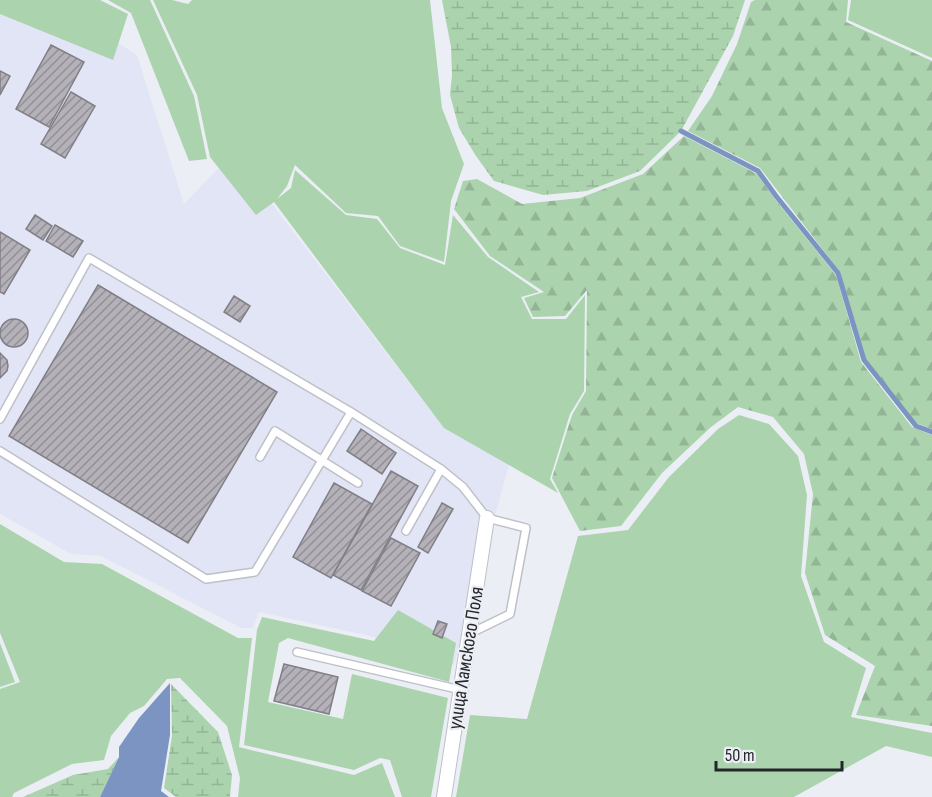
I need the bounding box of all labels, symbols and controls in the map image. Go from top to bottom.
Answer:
street label: улица Ламского Поля [443,585,489,731]
scale bar [716,734,842,772]
text: 50 m [725,745,755,766]

